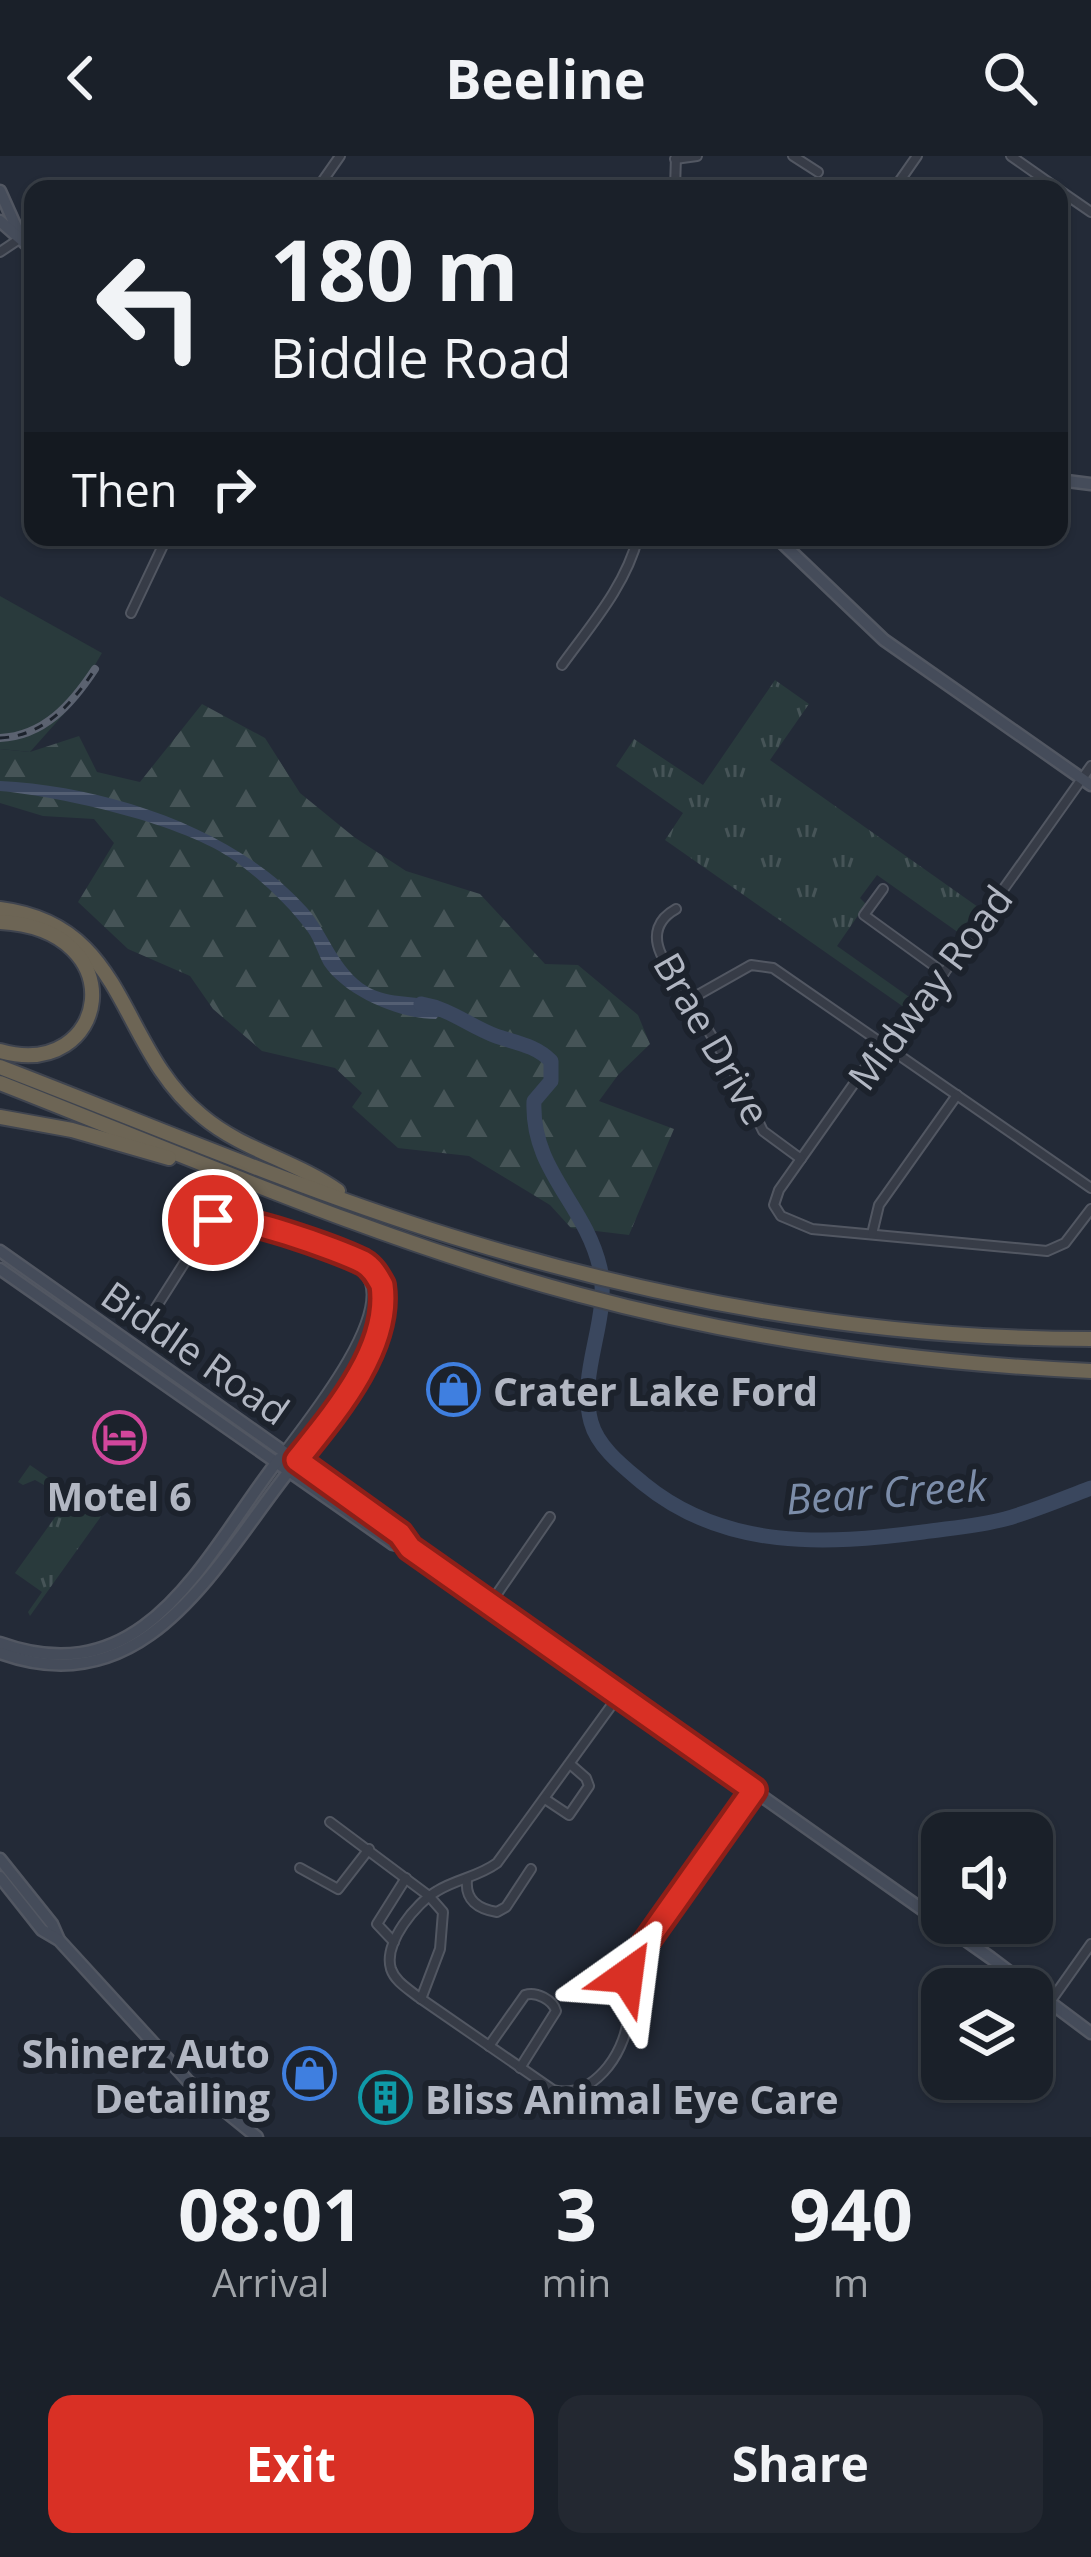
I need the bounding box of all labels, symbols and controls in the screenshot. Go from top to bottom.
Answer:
text: Beeline [445,41,646,115]
icon: back [48,45,114,111]
icon: search [977,45,1043,111]
text: 180 m [270,211,518,326]
icon: left [72,228,228,384]
text: Biddle Road [270,320,571,394]
icon: right [201,456,267,522]
text: Then [72,459,177,520]
street label: Midway Road [835,874,1023,1100]
street label: Brae Drive [642,942,784,1134]
pin [162,1169,264,1271]
icon: arrive [180,1187,246,1253]
street label: Biddle Road [92,1268,300,1436]
shop icon: Crater Lake Ford [426,1362,482,1418]
place label: Crater Lake Ford [493,1364,818,1417]
hotel icon: Motel 6 [91,1410,147,1466]
water label: Bear Creek [784,1455,990,1526]
place label: Motel 6 [46,1469,192,1522]
map controls [921,1812,1053,2100]
button: sound [921,1812,1053,1944]
position arrow [564,1913,690,2039]
button: layers [921,1968,1053,2100]
place label: Shinerz Auto Detailing [22,2026,270,2124]
shop icon: Shinerz Auto Detailing [281,2046,337,2102]
building icon: Bliss Animal Eye Care [358,2070,414,2126]
place label: Bliss Animal Eye Care [425,2072,839,2125]
text: 08:01 [178,2164,363,2262]
text: 3 [556,2164,597,2262]
text: 940 [789,2164,913,2262]
text: Arrival [212,2255,329,2308]
text: min [541,2255,611,2308]
text: m [833,2255,869,2308]
button: Exit [48,2395,534,2533]
button: Share [558,2395,1043,2533]

